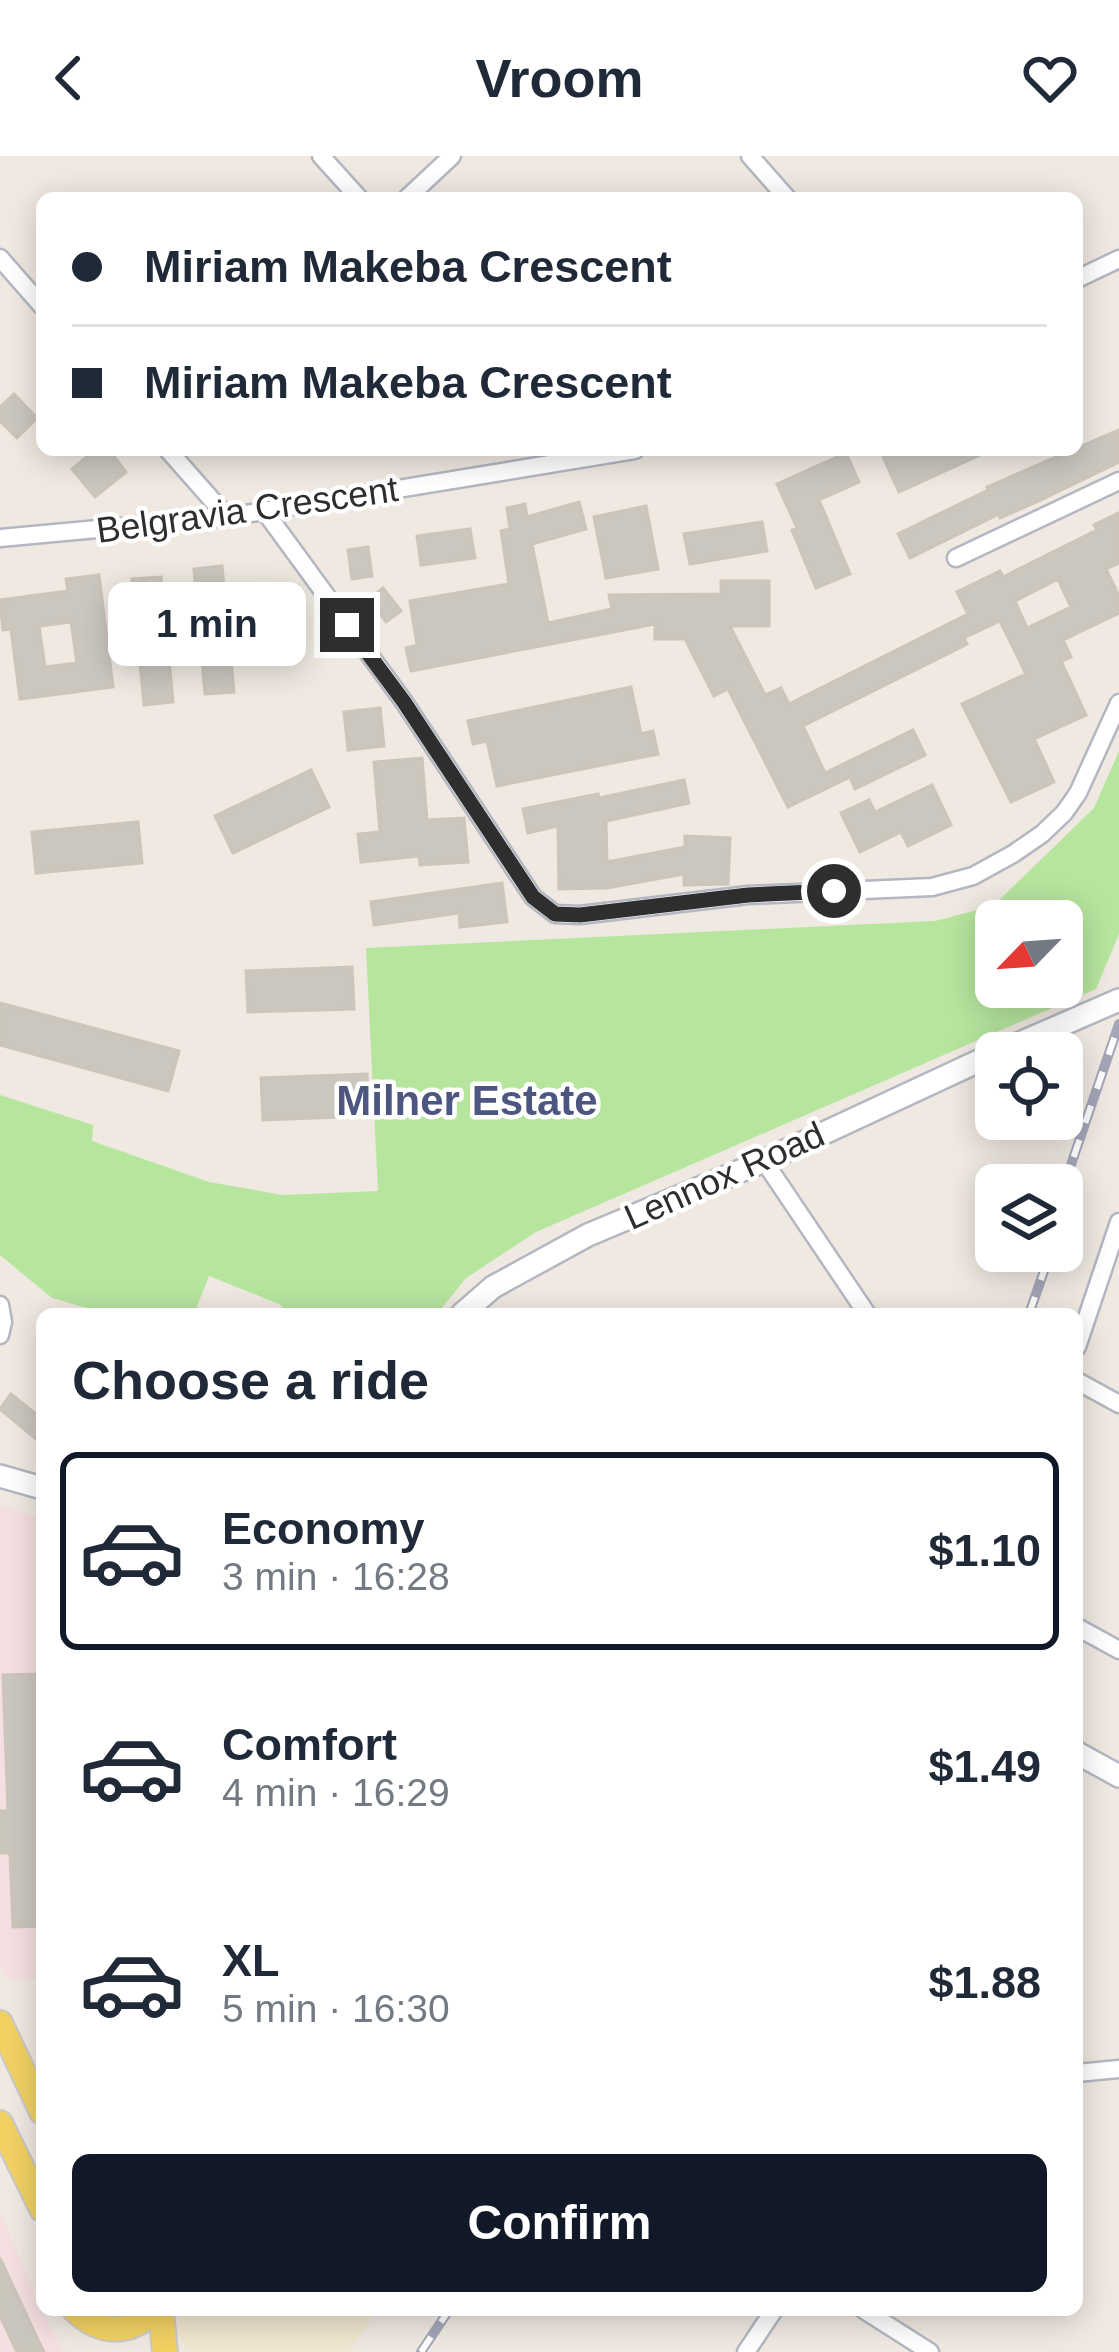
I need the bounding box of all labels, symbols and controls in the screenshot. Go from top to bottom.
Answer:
icon: back [36,45,102,111]
icon: heart [1017,45,1083,111]
text: Vroom [475,48,644,108]
text: Miriam Makeba Crescent [144,241,672,292]
text: Miriam Makeba Crescent [144,357,672,408]
street label: Belgravia Crescent [94,468,401,551]
callout: 1 min [107,583,305,667]
route end [320,598,374,652]
text: 1 min [156,602,258,645]
route start [807,864,861,918]
north arrow [975,900,1083,1008]
map controls [975,900,1083,1272]
button: locate [975,1032,1083,1140]
district label: Milner Estate [336,1077,598,1124]
street label: Lennox Road [618,1113,830,1238]
button: layers [975,1164,1083,1272]
text: Choose a ride [72,1350,429,1410]
icon: car [78,1497,186,1605]
text: Economy [222,1503,425,1554]
text: $1.10 [928,1525,1041,1576]
text: 3 min · 16:28 [222,1555,450,1598]
icon: car [78,1713,186,1821]
text: Comfort [222,1719,397,1770]
text: $1.49 [928,1741,1041,1792]
text: 4 min · 16:29 [222,1771,450,1814]
icon: car [78,1929,186,2037]
text: XL [222,1935,280,1986]
text: $1.88 [928,1957,1041,2008]
text: 5 min · 16:30 [222,1987,450,2030]
button: Confirm [72,2154,1047,2292]

